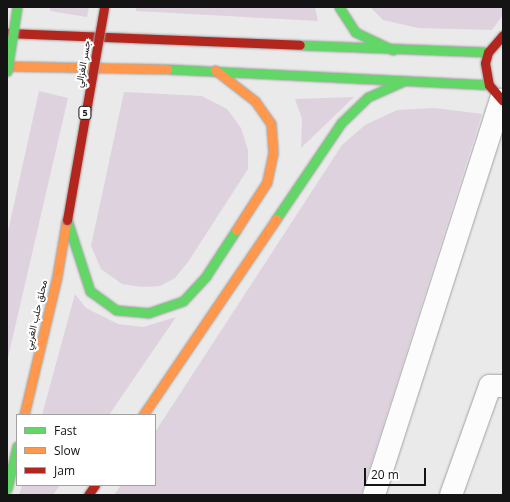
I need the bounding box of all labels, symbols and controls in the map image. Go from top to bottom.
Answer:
street label: جسر الغزالي [73,40,93,88]
road number: 5 [78,106,92,120]
street label: محلق حلب الغربي [22,279,50,351]
legend [16,414,156,486]
text: Fast [54,422,77,439]
text: Slow [54,442,80,459]
scale bar [366,460,428,486]
text: Jam [54,462,75,479]
text: 20 m [371,466,399,483]

